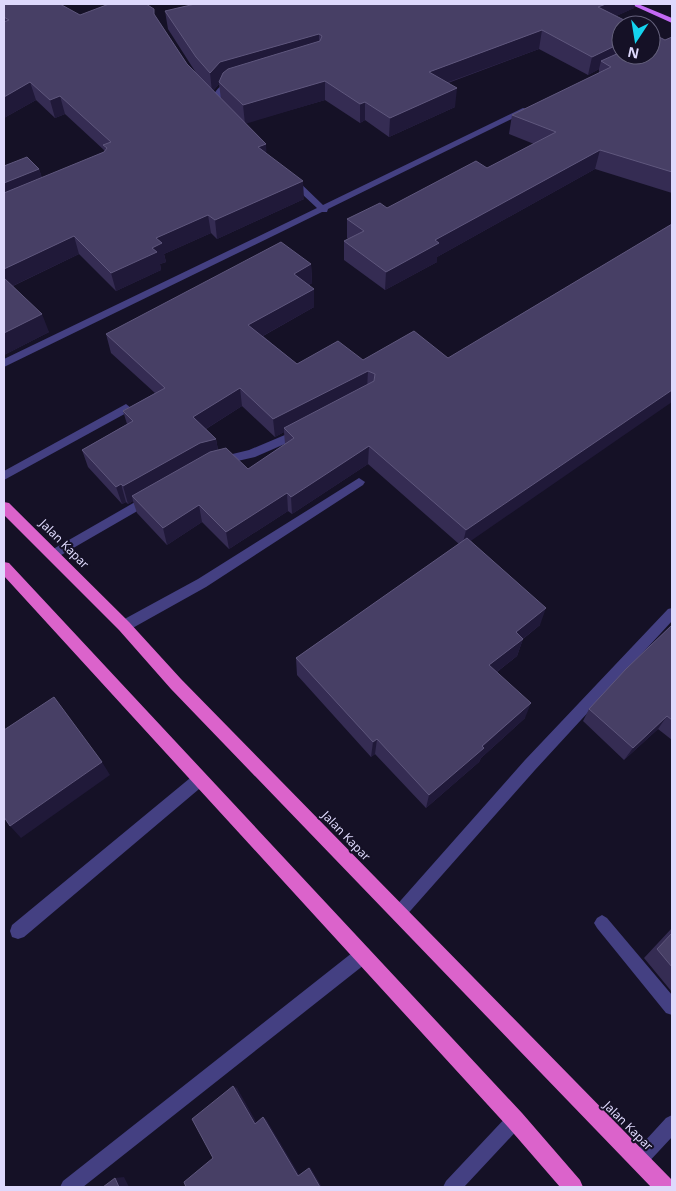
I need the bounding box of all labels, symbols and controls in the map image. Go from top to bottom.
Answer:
north arrow [611,15,661,65]
text: N [626,43,641,64]
street label: Jalan Kapar [35,514,93,572]
street label: Jalan Kapar [317,806,375,864]
street label: Jalan Kapar [599,1096,657,1154]

